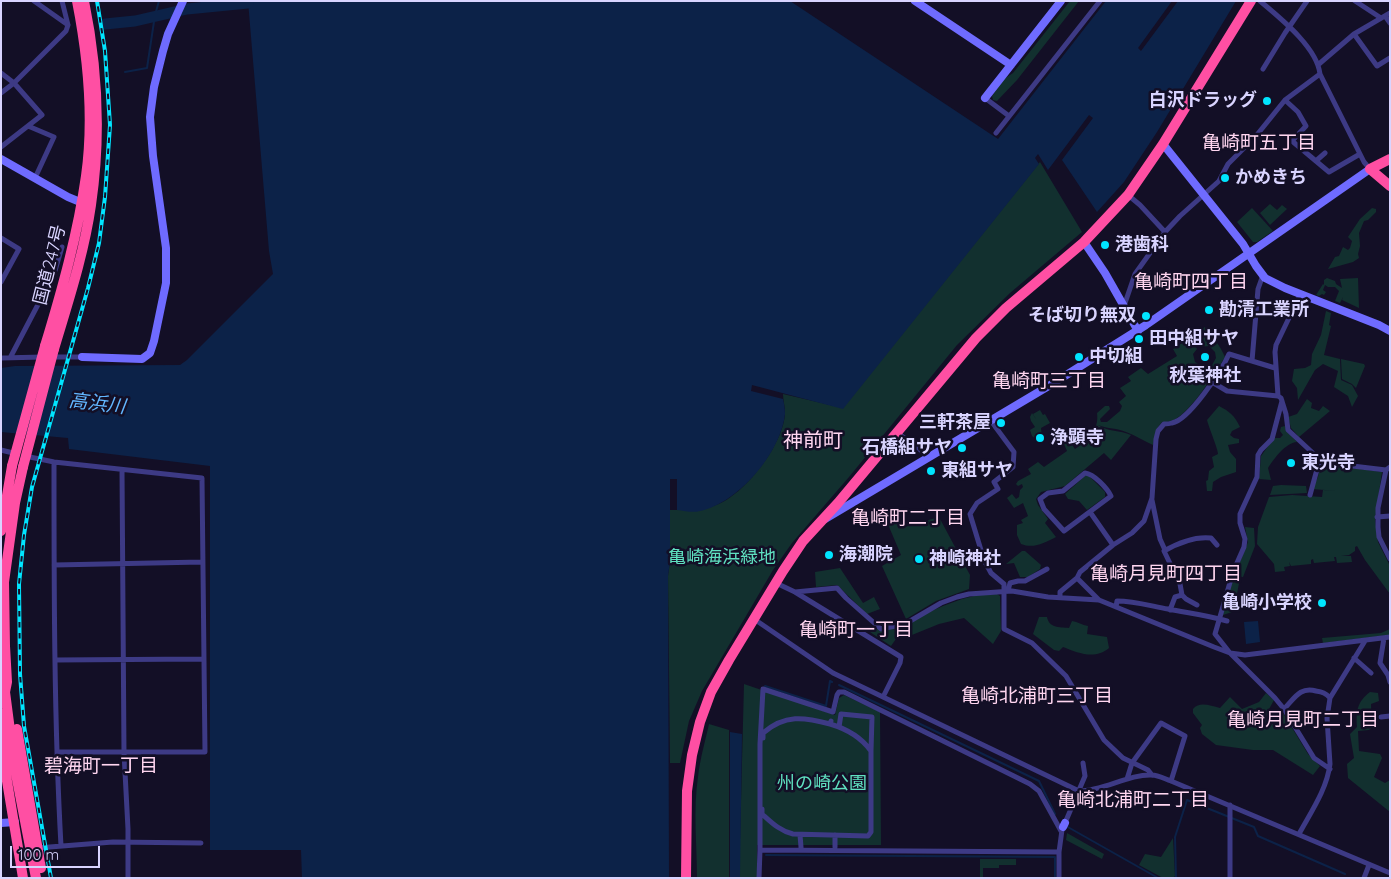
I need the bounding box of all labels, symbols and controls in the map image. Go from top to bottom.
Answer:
place label: 白沢ドラッグ [1149,90,1257,112]
marker: 白沢ドラッグ [1261,95,1273,107]
district label: 亀崎町五丁目 [1202,132,1316,154]
place label: かめきち [1235,167,1307,189]
marker: かめきち [1219,172,1231,184]
street label: 国道247号 [30,223,70,307]
place label: 港歯科 [1115,234,1169,256]
marker: 港歯科 [1099,239,1111,251]
district label: 亀崎町四丁目 [1134,271,1248,293]
place label: 勘清工業所 [1219,299,1309,321]
marker: 勘清工業所 [1203,304,1215,316]
place label: そば切り無双 [1028,305,1136,327]
marker: そば切り無双 [1140,310,1152,322]
place label: 田中組サヤ [1149,328,1239,350]
marker: 田中組サヤ [1133,333,1145,345]
place label: 中切組 [1089,346,1143,368]
marker: 中切組 [1073,351,1085,363]
marker: 秋葉神社 [1199,351,1211,363]
place label: 秋葉神社 [1169,365,1241,387]
district label: 亀崎町三丁目 [992,370,1106,392]
water label: 高浜川 [67,389,127,419]
place label: 三軒茶屋 [919,412,991,434]
marker: 三軒茶屋 [995,417,1007,429]
place label: 浄顕寺 [1050,427,1104,449]
district label: 神前町 [783,429,843,453]
marker: 浄顕寺 [1034,432,1046,444]
place label: 石橋組サヤ [862,437,952,459]
marker: 石橋組サヤ [956,442,968,454]
place label: 東光寺 [1301,452,1355,474]
marker: 東光寺 [1285,457,1297,469]
place label: 東組サヤ [941,460,1013,482]
marker: 東組サヤ [925,465,937,477]
district label: 亀崎町二丁目 [851,507,965,529]
place label: 海潮院 [839,544,893,566]
park label: 亀崎海浜緑地 [668,547,776,569]
place label: 神崎神社 [929,548,1001,570]
marker: 海潮院 [823,549,835,561]
marker: 神崎神社 [913,553,925,565]
district label: 亀崎月見町四丁目 [1090,563,1242,585]
place label: 亀崎小学校 [1222,592,1312,614]
marker: 亀崎小学校 [1316,597,1328,609]
district label: 亀崎町一丁目 [799,619,913,641]
district label: 亀崎北浦町三丁目 [961,685,1113,707]
district label: 亀崎月見町二丁目 [1227,709,1379,731]
district label: 碧海町一丁目 [44,755,158,777]
park label: 州の崎公園 [777,773,867,795]
district label: 亀崎北浦町二丁目 [1057,789,1209,811]
scale bar [12,836,102,868]
text: 100 m [18,845,59,864]

